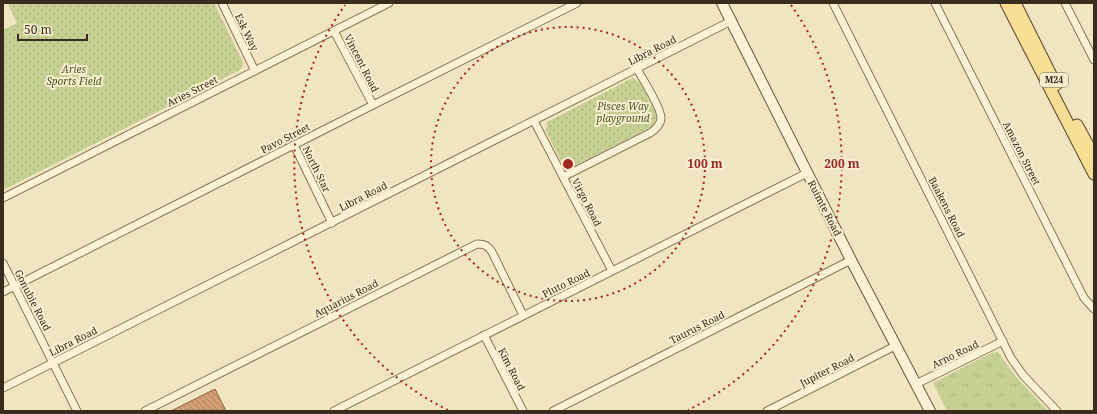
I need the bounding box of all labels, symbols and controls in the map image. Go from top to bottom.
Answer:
street label: Esk Way [232,11,262,53]
scale bar [18,16,87,42]
text: 50 m [24,21,52,38]
street label: Vincent Road [341,32,383,94]
street label: Libra Road [625,32,679,68]
park label: Aries Sports Field [46,62,102,88]
street label: Aries Street [164,72,220,110]
road number: M24 [1040,73,1068,87]
park label: Pisces Way playground [595,99,650,125]
street label: Pavo Street [258,119,313,156]
street label: Amazon Street [1000,119,1044,188]
street label: North Star [300,144,334,195]
text: 100 m [687,155,723,172]
text: 200 m [824,155,860,172]
centre of rings [561,157,575,171]
street label: Baakens Road [926,174,968,240]
street label: Virgo Road [569,175,605,229]
street label: Libra Road [336,178,390,214]
street label: Ruimte Road [805,178,845,238]
street label: Pluto Road [540,265,592,301]
street label: Gonubie Road [12,267,54,333]
street label: Aquarius Road [311,276,381,320]
street label: Taurus Road [667,307,727,347]
street label: Libra Road [46,323,100,359]
street label: Arno Road [929,337,981,371]
street label: Kim Road [495,345,529,393]
street label: Jupiter Road [796,350,857,390]

